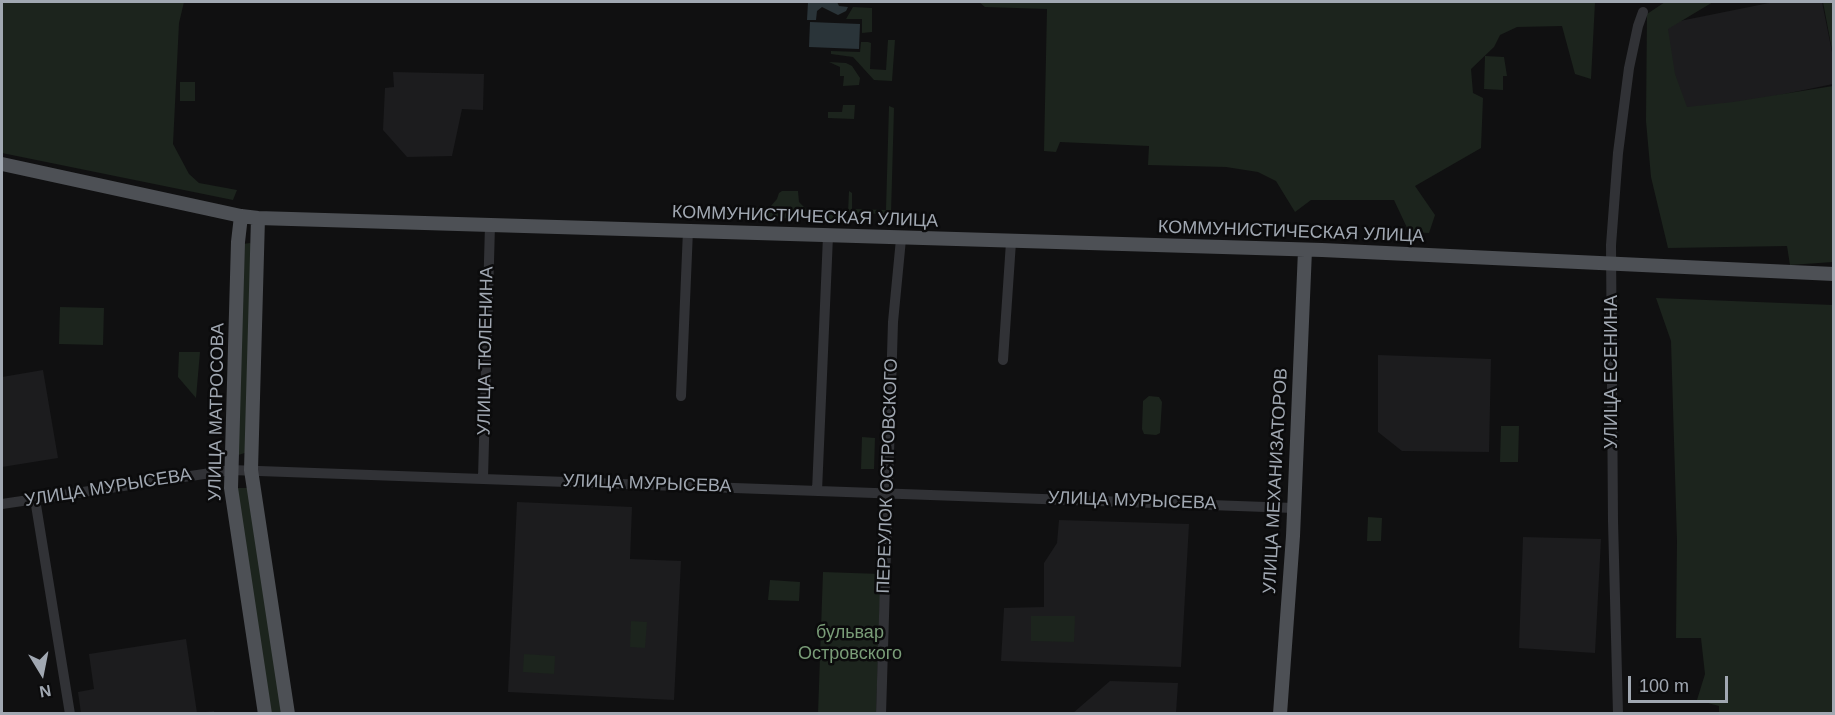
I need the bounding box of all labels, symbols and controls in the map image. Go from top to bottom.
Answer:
street label: КОММУНИСТИЧЕСКАЯ УЛИЦА [672,202,938,232]
street label: КОММУНИСТИЧЕСКАЯ УЛИЦА [1158,217,1424,247]
street label: УЛИЦА ТЮЛЕНИНА [474,266,498,436]
street label: УЛИЦА ЕСЕНИНА [1601,295,1623,449]
street label: УЛИЦА МАТРОСОВА [205,323,229,501]
street label: ПЕРЕУЛОК ОСТРОВСКОГО [873,358,903,594]
street label: УЛИЦА МЕХАНИЗАТОРОВ [1259,368,1293,594]
street label: УЛИЦА МУРЫСЕВА [23,464,193,512]
street label: УЛИЦА МУРЫСЕВА [562,470,732,498]
street label: УЛИЦА МУРЫСЕВА [1047,487,1217,515]
park label: бульвар Островского [798,622,902,664]
north arrow [12,643,72,703]
scale bar [1631,664,1732,702]
text: 100 m [1639,676,1689,696]
text: N [38,682,52,701]

